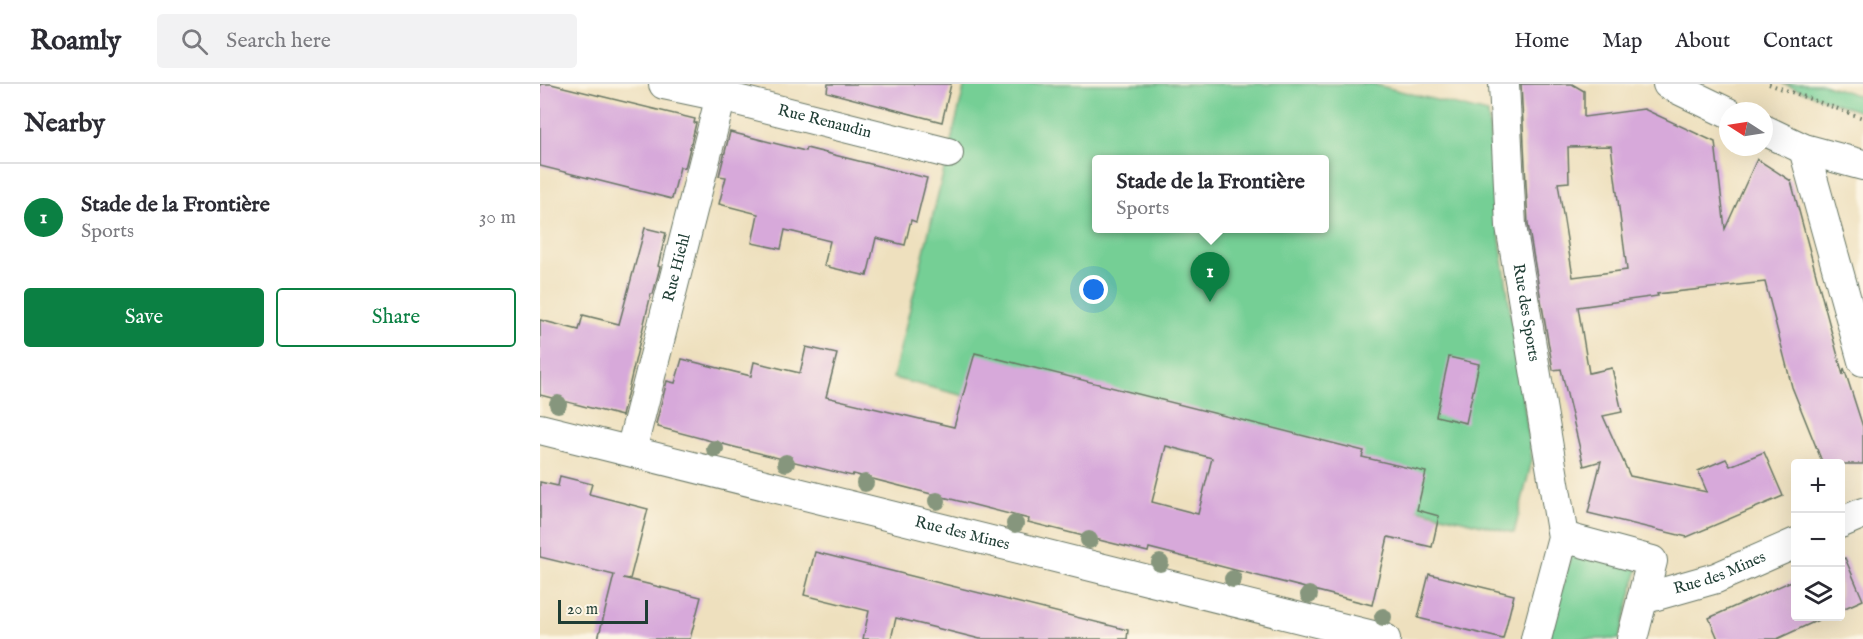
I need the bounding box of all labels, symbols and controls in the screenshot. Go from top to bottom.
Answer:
search box [157,14,577,68]
text: Roamly [30,24,121,59]
icon: search [178,25,211,58]
text: Search here [226,27,331,55]
text: Home [1514,28,1569,55]
text: Map [1602,28,1642,55]
text: About [1675,28,1730,55]
text: Contact [1763,28,1833,55]
street label: Rue Renaudin [776,101,874,143]
north arrow [1719,102,1773,156]
text: Nearby [24,107,105,140]
popup [1092,155,1329,233]
text: Stade de la Frontière [1116,168,1305,196]
text: Stade de la Frontière [81,191,270,219]
text: Sports [1116,196,1169,221]
text: 1 [40,205,47,230]
text: 30 m [479,205,516,230]
text: Sports [81,219,134,244]
street label: Rue Hiehl [659,231,696,304]
pin: 1 [1190,252,1230,302]
street label: Rue des Sports [1507,262,1544,363]
your location [1079,275,1108,304]
button: Save [24,288,264,347]
button: Share [276,288,516,347]
map controls [1791,459,1845,621]
button: + [1791,459,1845,513]
street label: Rue des Mines [913,513,1012,555]
button: − [1791,513,1845,567]
street label: Rue des Mines [1671,547,1769,599]
button: layers [1791,567,1845,621]
scale bar [558,597,648,624]
text: 20 m [567,600,598,620]

